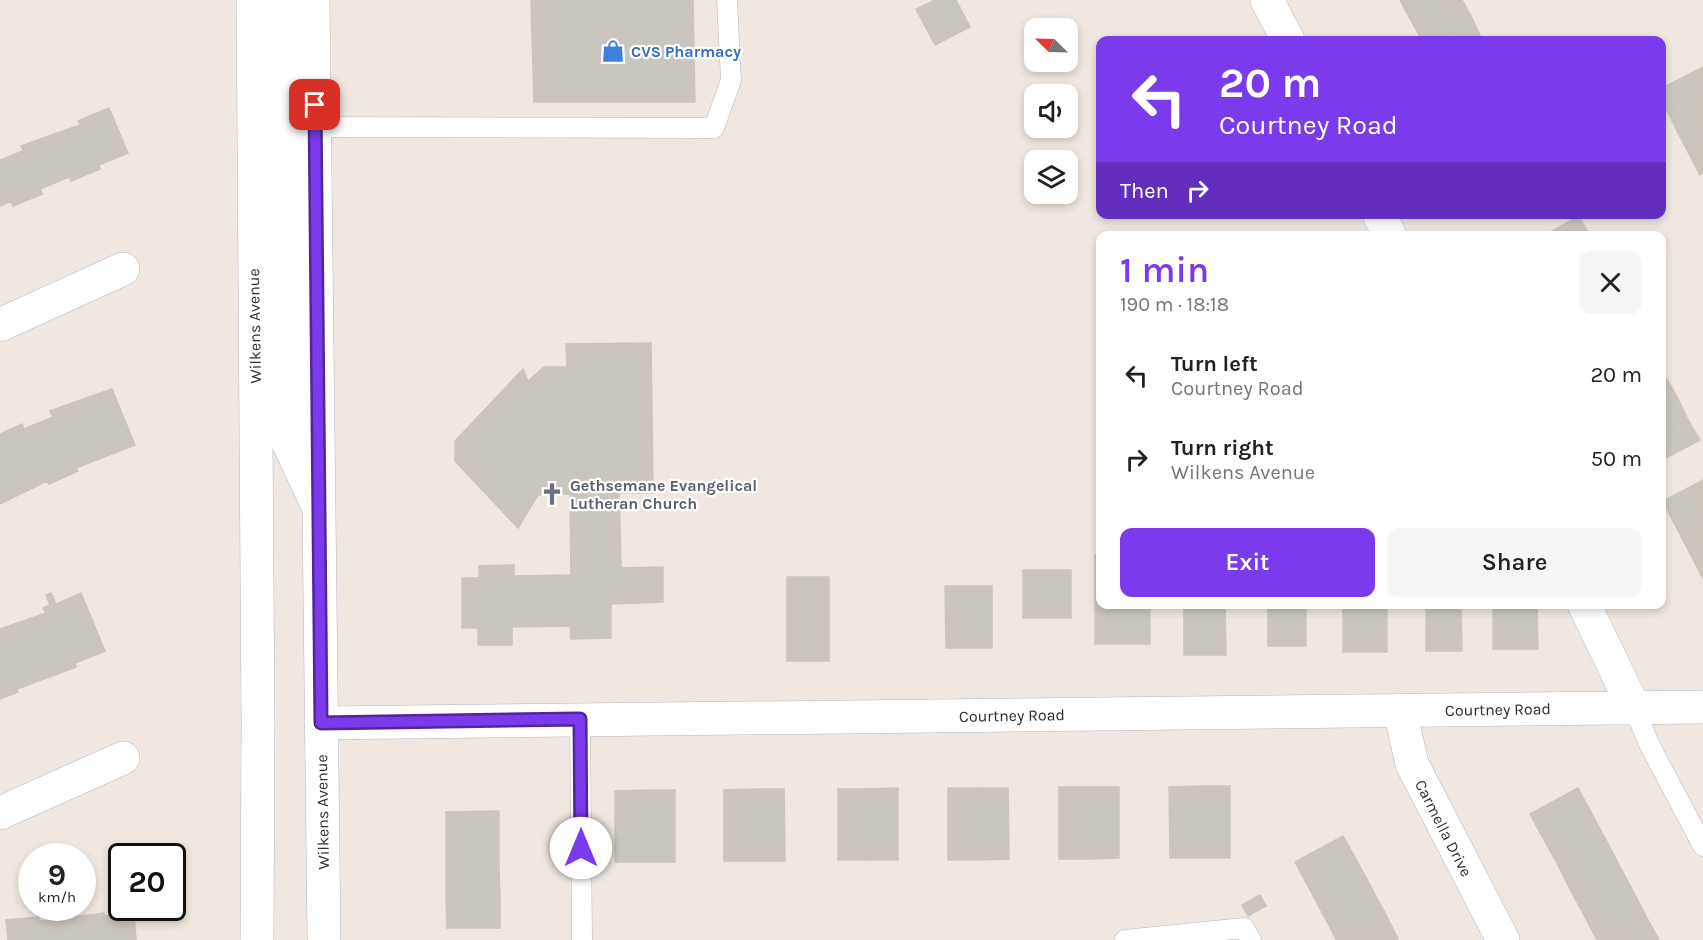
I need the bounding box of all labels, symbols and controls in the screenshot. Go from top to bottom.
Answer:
north arrow [1024,18,1078,72]
map controls [1024,18,1078,204]
shop icon: CVS Pharmacy [600,38,626,64]
place label: CVS Pharmacy [631,42,741,61]
text: 20 m [1219,58,1321,108]
icon: left [1120,60,1198,138]
pin [289,79,340,130]
button: sound [1024,84,1078,138]
icon: arrive [298,88,331,121]
text: Courtney Road [1219,109,1398,141]
button: layers [1024,150,1078,204]
icon: right [1181,174,1214,207]
text: Then [1120,178,1169,204]
text: 1 min [1120,249,1209,291]
button: close [1579,251,1642,314]
street label: Wilkens Avenue [244,268,265,384]
text: 190 m · 18:18 [1120,293,1229,316]
text: Turn left [1171,351,1258,377]
icon: left [1120,359,1153,392]
text: 20 m [1590,362,1642,388]
text: Courtney Road [1171,377,1304,400]
text: Turn right [1171,435,1274,461]
icon: right [1120,443,1153,476]
text: 50 m [1591,446,1642,472]
text: Wilkens Avenue [1171,461,1315,484]
place label: Gethsemane Evangelical Lutheran Church [570,476,757,513]
church icon: Gethsemane Evangelical Lutheran Church [539,481,565,507]
button: Exit [1120,528,1375,597]
button: Share [1387,528,1642,597]
street label: Courtney Road [1445,699,1551,720]
street label: Courtney Road [959,705,1065,726]
street label: Wilkens Avenue [312,754,333,870]
street label: Carmella Drive [1411,776,1476,880]
position arrow [549,816,613,880]
speed limit sign: 20 [108,843,186,921]
text: 9 [48,857,66,893]
text: km/h [38,888,76,906]

